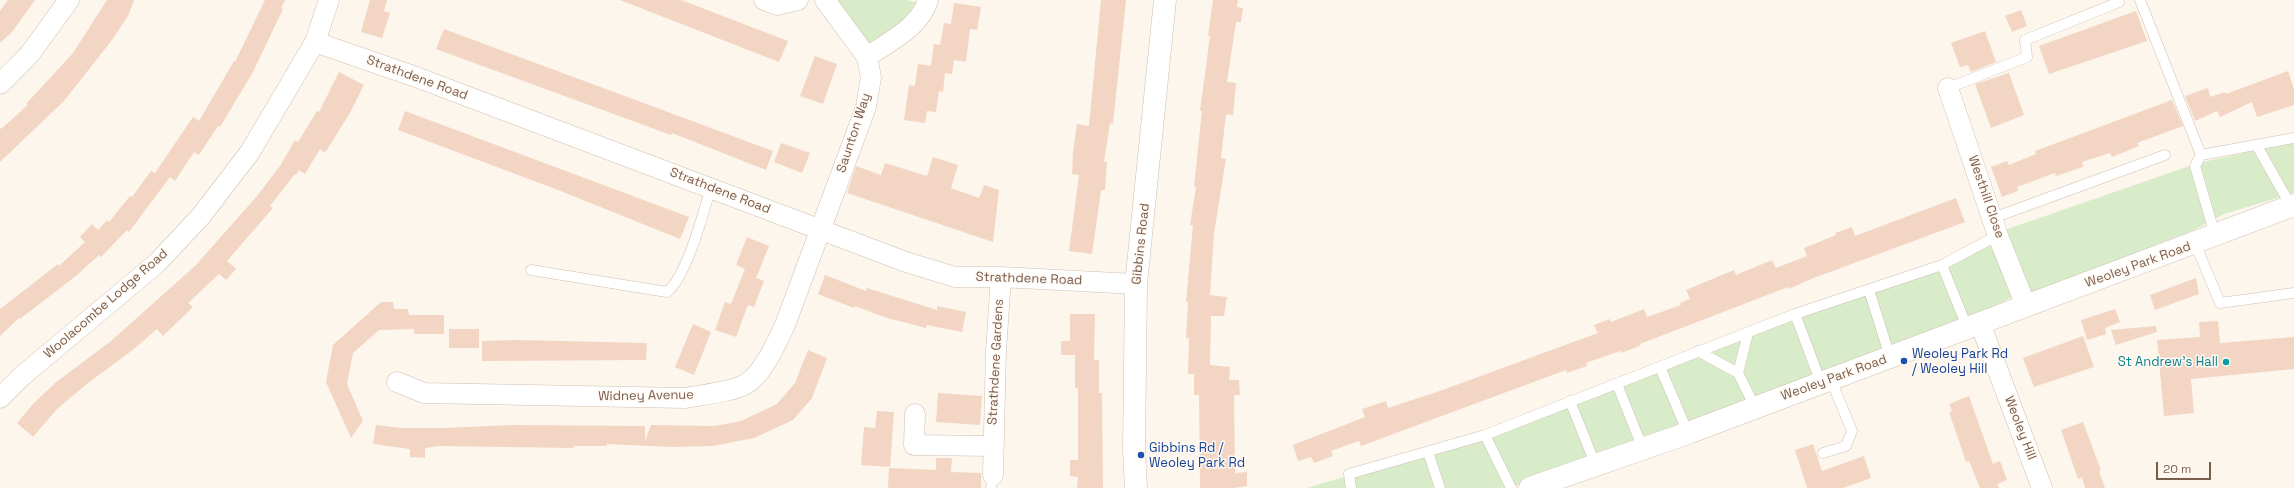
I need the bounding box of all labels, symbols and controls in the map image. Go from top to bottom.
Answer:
street label: Strathdene Road [364,52,470,104]
street label: Saunton Way [834,91,874,175]
street label: Westhill Close [1965,154,2007,240]
street label: Strathdene Road [667,165,773,217]
street label: Gibbins Road [1129,203,1153,285]
street label: Weoley Park Road [2083,239,2193,291]
street label: Woolacombe Lodge Road [41,246,171,362]
street label: Strathdene Road [975,269,1083,289]
street label: Strathdene Gardens [985,299,1007,425]
place label: Weoley Park Rd / Weoley Hill [1912,346,2008,377]
street label: Weoley Park Road [1779,352,1889,404]
place label: St Andrew's Hall [2118,354,2218,370]
marker: Weoley Park Rd / Weoley Hill [1899,356,1909,366]
marker: St Andrew's Hall [2221,357,2231,367]
street label: Widney Avenue [598,387,694,405]
street label: Weoley Hill [2001,394,2039,462]
place label: Gibbins Rd / Weoley Park Rd [1149,440,1245,471]
marker: Gibbins Rd / Weoley Park Rd [1136,450,1146,460]
scale bar [2158,454,2213,480]
text: 20 m [2163,461,2191,477]

